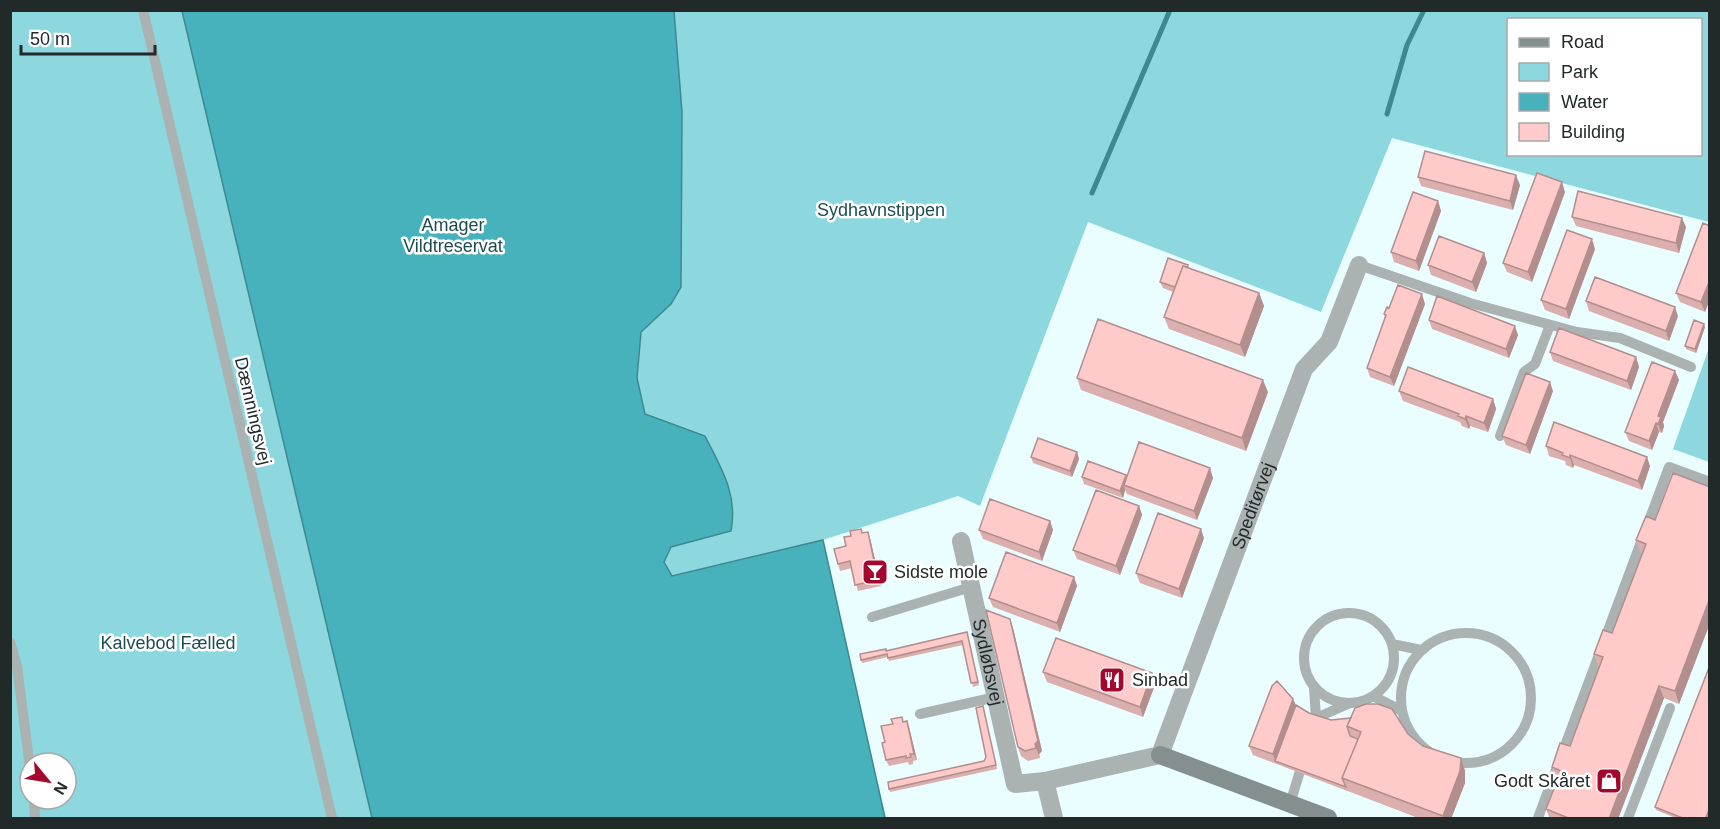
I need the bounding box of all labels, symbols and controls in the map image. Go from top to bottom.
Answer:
scale bar [21,18,154,56]
legend [1507,18,1702,156]
text: 50 m [30,29,70,49]
text: Road [1561,32,1604,52]
text: Park [1561,62,1599,82]
text: Water [1561,92,1608,112]
text: Building [1561,122,1625,142]
park label: Sydhavnstippen [817,200,945,220]
park label: Amager Vildtreservat [403,215,503,256]
street label: Dæmningsvej [231,355,275,467]
street label: Speditørvej [1228,460,1278,552]
bar icon: Sidste mole [860,557,890,587]
place label: Sidste mole [894,562,988,582]
street label: Sydløbsvej [969,617,1007,707]
park label: Kalvebod Fælled [100,633,236,653]
restaurant icon: Sinbad [1097,665,1127,695]
place label: Sinbad [1132,670,1188,690]
north arrow [18,751,78,811]
shop icon: Godt Skåret [1594,766,1624,796]
place label: Godt Skåret [1494,771,1590,791]
text: N [50,779,71,798]

